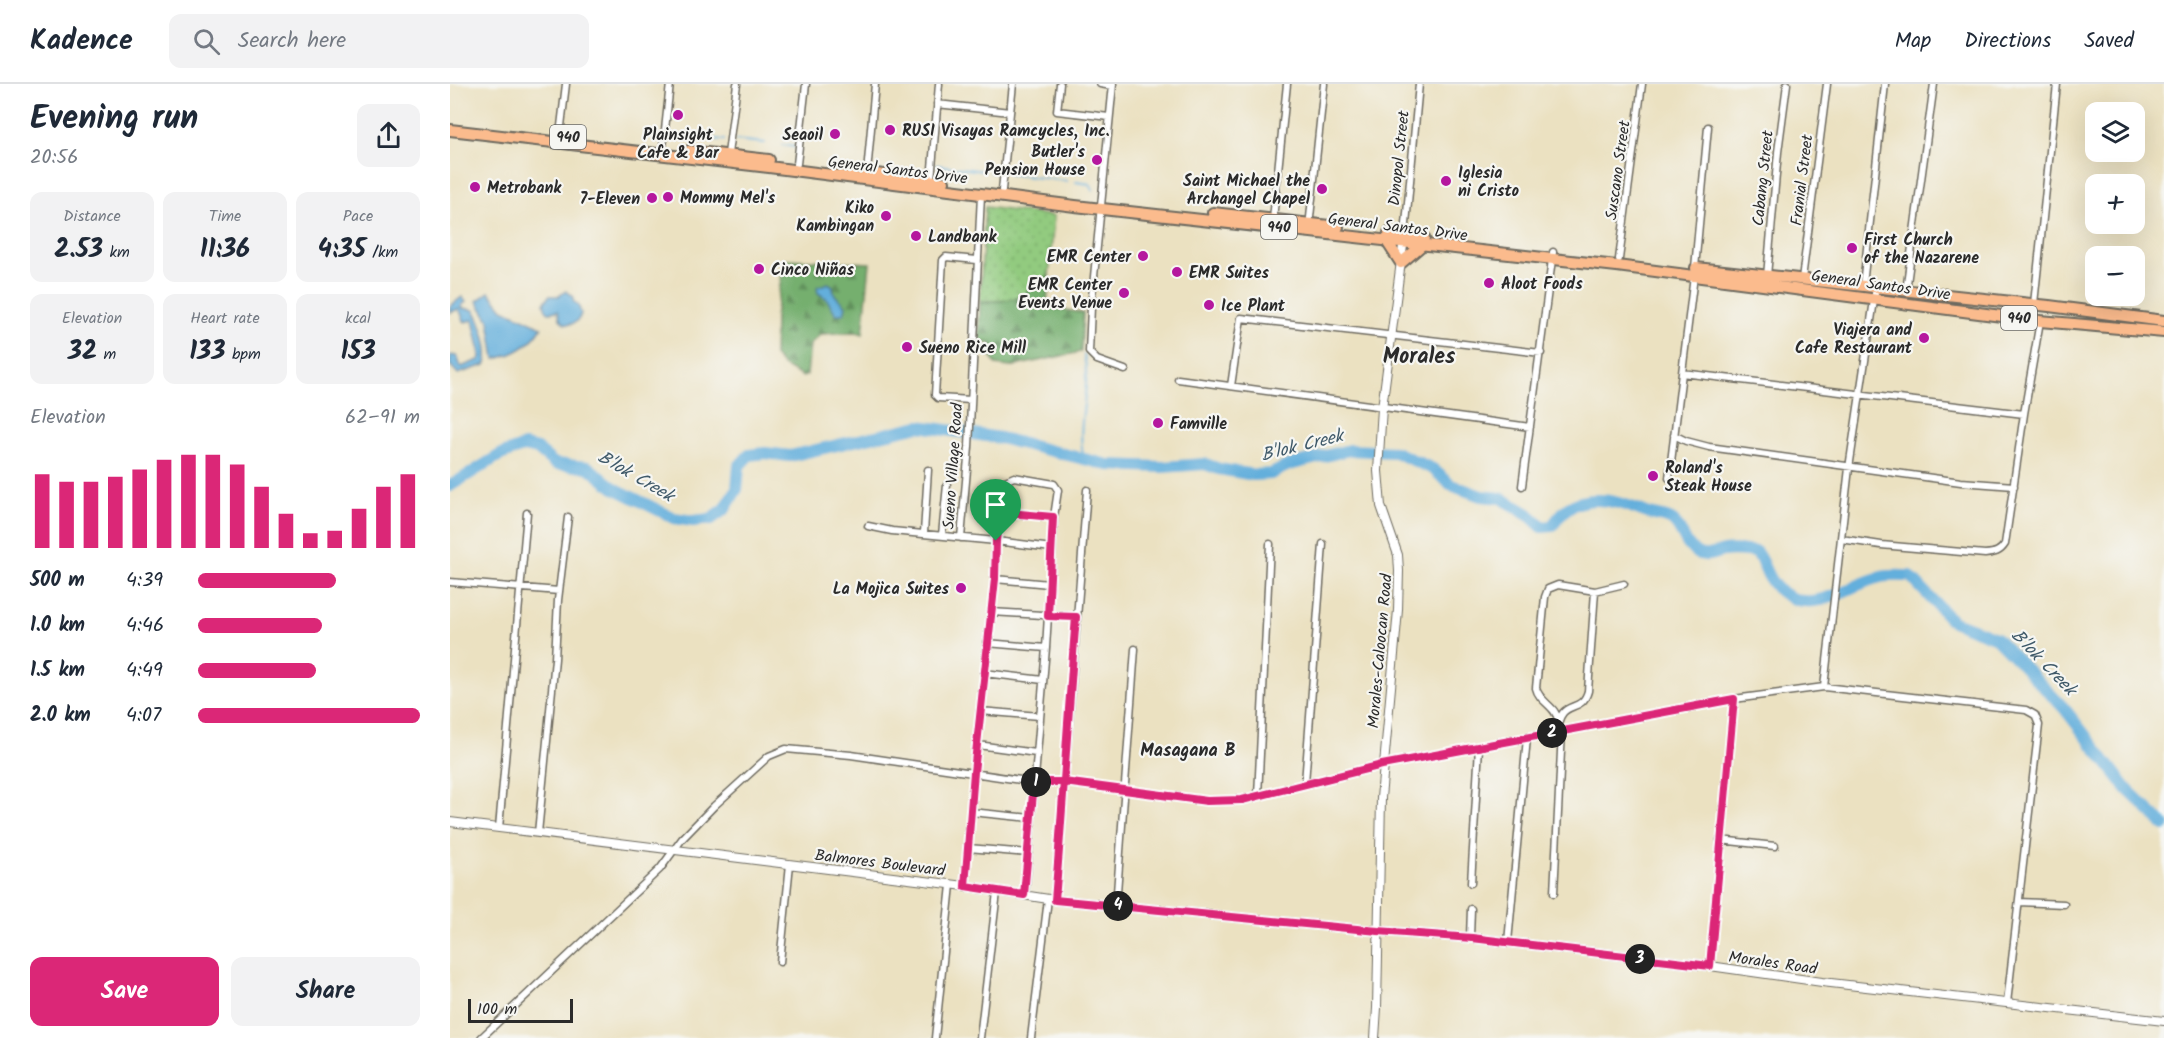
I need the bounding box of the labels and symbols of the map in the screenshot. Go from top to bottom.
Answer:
marker: Plainsight Cafe & Bar [671,108,685,122]
street label: Dinopol Street [1382,108,1417,207]
street label: Suscano Street [1599,118,1638,222]
place label: RUSI Visayas Ramcycles, Inc. [902,119,1110,144]
place label: Plainsight Cafe & Bar [637,123,720,166]
place label: Seaoil [782,123,824,148]
marker: RUSI Visayas Ramcycles, Inc. [883,123,897,137]
road number: 940 [550,125,586,149]
marker: Seaoil [828,127,842,141]
street label: Cabang Street [1746,128,1781,227]
street label: Franial Street [1784,132,1821,227]
place label: Butler's Pension House [985,140,1086,183]
street label: General Santos Drive [827,150,969,191]
marker: Butler's Pension House [1090,153,1104,167]
place label: Iglesia ni Cristo [1458,161,1519,204]
place label: Saint Michael the Archangel Chapel [1183,169,1311,212]
marker: Iglesia ni Cristo [1439,174,1453,188]
place label: Metrobank [487,176,562,201]
marker: Metrobank [468,180,482,194]
marker: Saint Michael the Archangel Chapel [1315,182,1329,196]
place label: Mommy Mel's [680,186,776,211]
place label: 7-Eleven [580,187,640,212]
marker: Mommy Mel's [661,190,675,204]
marker: 7-Eleven [645,191,659,205]
place label: Kiko Kambingan [796,196,874,239]
street label: General Santos Drive [1327,207,1469,248]
marker: Kiko Kambingan [879,209,893,223]
road number: 940 [1261,215,1297,239]
place label: Landbank [928,225,997,250]
place label: First Church of the Nazarene [1864,228,1979,271]
marker: Landbank [909,229,923,243]
marker: First Church of the Nazarene [1845,241,1859,255]
place label: EMR Center [1047,245,1132,270]
marker: EMR Center [1136,249,1150,263]
place label: Cinco Niñas [771,258,854,283]
place label: EMR Suites [1189,261,1269,286]
marker: Cinco Niñas [752,262,766,276]
street label: General Santos Drive [1810,263,1952,308]
marker: EMR Suites [1170,265,1184,279]
place label: Aloot Foods [1501,272,1583,297]
place label: EMR Center Events Venue [1018,273,1113,316]
marker: Aloot Foods [1482,276,1496,290]
marker: EMR Center Events Venue [1117,286,1131,300]
place label: Ice Plant [1221,294,1286,319]
marker: Ice Plant [1202,298,1216,312]
road number: 940 [2001,306,2037,330]
place label: Viajera and Cafe Restaurant [1795,318,1913,361]
marker: Viajera and Cafe Restaurant [1917,331,1931,345]
place label: Sueno Rice Mill [919,336,1027,361]
marker: Sueno Rice Mill [900,340,914,354]
district label: Morales [1383,340,1456,375]
street label: Sueno Village Road [937,401,970,530]
place label: Famville [1170,412,1227,437]
marker: Famville [1151,416,1165,430]
water label: B'lok Creek [1258,422,1349,471]
water label: B'lok Creek [592,444,681,512]
place label: Roland's Steak House [1665,456,1752,499]
marker: Roland's Steak House [1646,469,1660,483]
pin [970,479,1021,541]
street label: Morales-Caloocan Road [1361,572,1400,729]
place label: La Mojica Suites [833,577,950,602]
marker: La Mojica Suites [954,581,968,595]
water label: B'lok Creek [2003,623,2084,705]
pin: 2 [1537,718,1567,748]
district label: Masagana B [1140,737,1236,766]
pin: 1 [1021,767,1051,797]
street label: Balmores Boulevard [813,843,947,884]
pin: 4 [1103,891,1133,921]
pin: 3 [1625,944,1655,974]
street label: Morales Road [1727,945,1820,982]
scale bar [468,996,573,1024]

